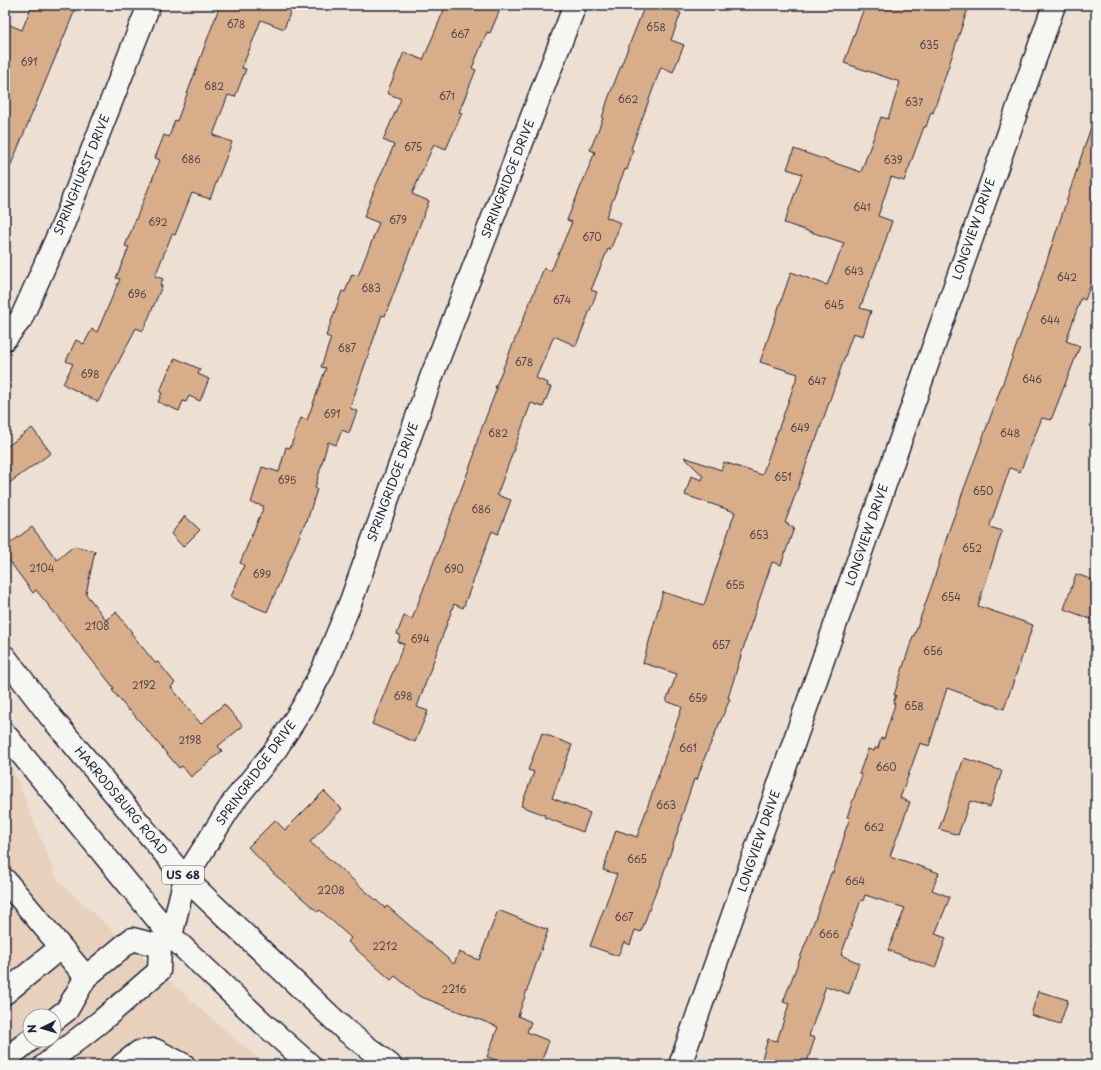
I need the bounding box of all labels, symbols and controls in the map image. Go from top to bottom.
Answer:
house number: 678 [227,16,245,31]
house number: 658 [646,19,666,34]
house number: 667 [450,26,470,41]
house number: 635 [919,37,939,52]
house number: 691 [20,54,38,69]
house number: 682 [204,78,224,93]
house number: 671 [439,88,455,103]
house number: 662 [618,91,638,106]
house number: 637 [905,94,924,109]
street label: SPRINGHURST DRIVE [49,111,114,238]
street label: SPRINGRIDGE DRIVE [476,117,538,241]
house number: 675 [404,139,422,154]
house number: 686 [181,151,201,166]
house number: 639 [883,152,903,167]
street label: LONGVIEW DRIVE [947,175,999,282]
house number: 641 [853,199,871,214]
house number: 679 [389,212,407,227]
house number: 692 [148,214,168,229]
house number: 670 [582,229,602,244]
house number: 643 [844,263,864,278]
house number: 642 [1057,269,1077,284]
house number: 683 [361,280,381,295]
house number: 696 [128,286,146,301]
house number: 674 [553,292,572,307]
house number: 645 [824,297,844,312]
house number: 644 [1040,312,1060,327]
house number: 687 [338,340,356,355]
house number: 678 [515,354,533,369]
house number: 698 [80,366,100,381]
house number: 646 [1022,371,1042,386]
house number: 647 [808,373,827,388]
house number: 691 [323,406,341,421]
street label: SPRINGRIDGE DRIVE [362,419,422,544]
house number: 649 [790,420,810,435]
house number: 682 [488,425,508,440]
house number: 648 [1000,425,1020,440]
house number: 651 [774,469,792,484]
house number: 695 [278,472,297,487]
street label: LONGVIEW DRIVE [840,481,892,588]
house number: 650 [973,483,993,498]
house number: 686 [471,501,491,516]
house number: 653 [749,527,769,542]
house number: 652 [962,540,982,555]
house number: 2104 [30,560,55,575]
house number: 690 [444,561,464,576]
house number: 699 [253,566,271,581]
house number: 655 [725,577,745,592]
house number: 654 [941,589,961,604]
house number: 2108 [84,618,110,633]
house number: 694 [410,631,430,646]
house number: 657 [712,637,731,652]
house number: 656 [923,643,943,658]
house number: 2192 [132,677,156,692]
house number: 698 [393,688,413,703]
house number: 659 [688,690,708,705]
house number: 658 [904,698,924,713]
street label: SPRINGRIDGE DRIVE [211,716,300,829]
house number: 2198 [178,732,202,747]
house number: 661 [679,740,697,755]
street label: HARRODSBURG ROAD [71,742,173,859]
house number: 660 [875,759,897,774]
street label: LONGVIEW DRIVE [732,787,784,894]
house number: 663 [656,797,676,812]
house number: 662 [864,819,884,834]
house number: 665 [627,851,647,866]
road number: US 68 [162,866,204,884]
house number: 664 [845,873,866,888]
house number: 2208 [317,882,345,897]
house number: 667 [614,909,634,924]
house number: 666 [819,926,839,941]
house number: 2212 [372,938,398,953]
house number: 2216 [442,981,466,996]
north arrow [22,1008,62,1048]
text: N [23,1024,40,1034]

